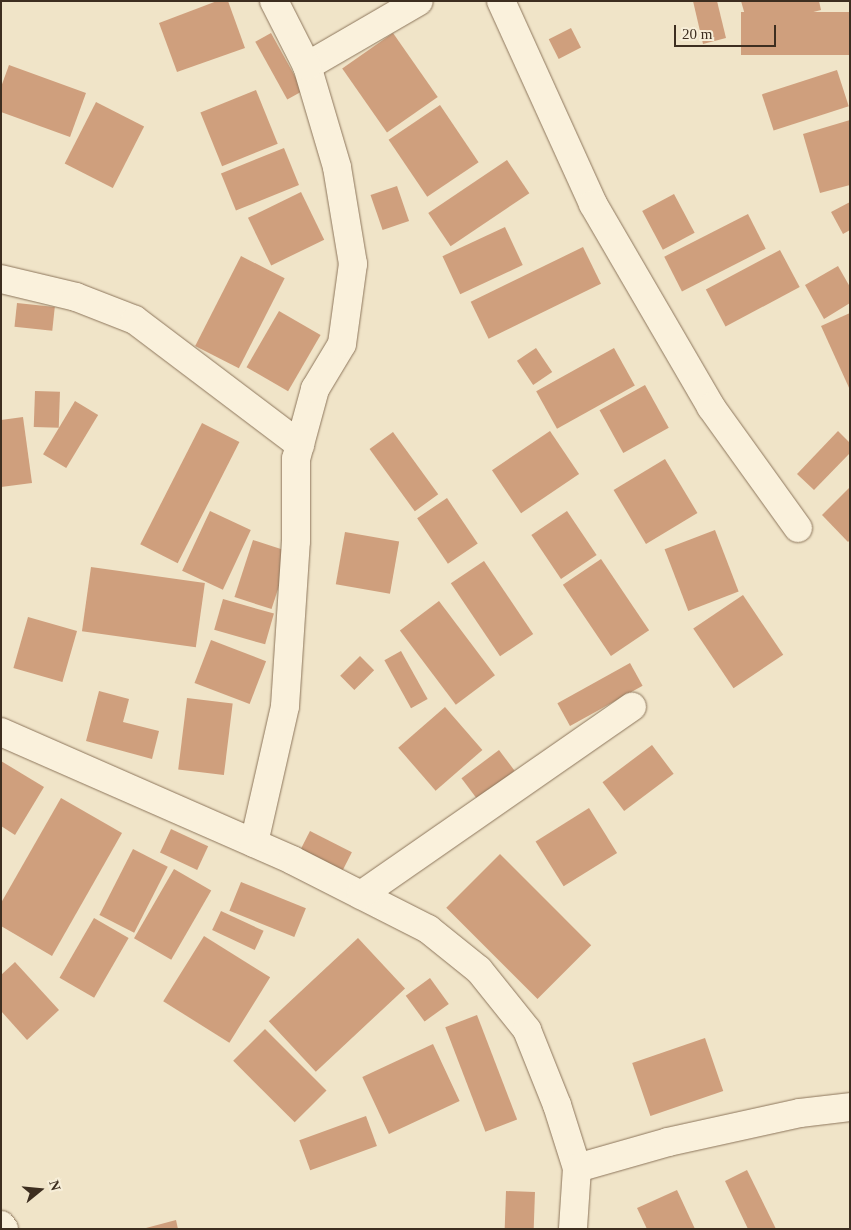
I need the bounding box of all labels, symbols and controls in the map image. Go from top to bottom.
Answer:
scale bar [676,15,778,47]
text: 20 m [682,26,712,42]
north arrow [15,1165,65,1215]
text: N [46,1178,63,1193]

